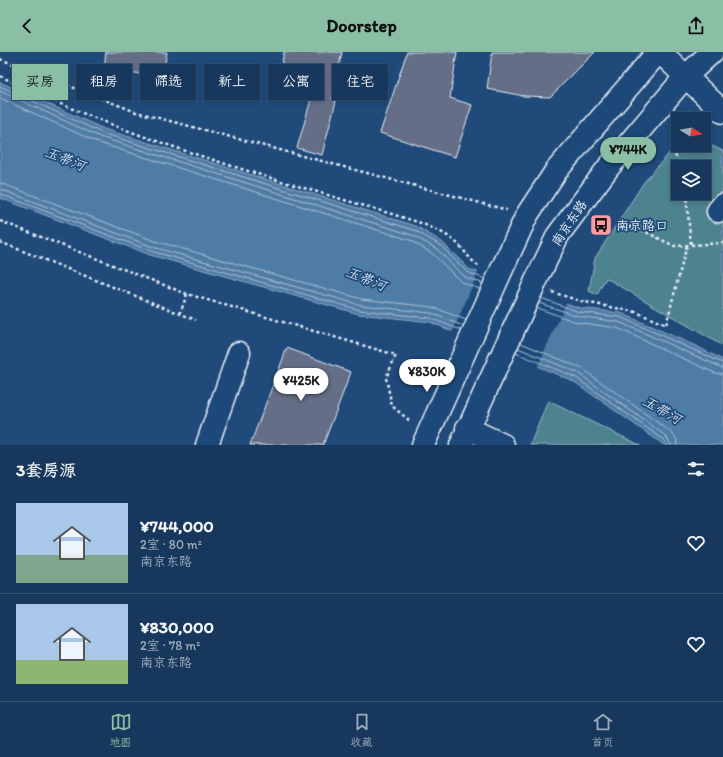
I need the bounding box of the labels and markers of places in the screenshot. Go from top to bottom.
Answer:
pin: ¥744K [600,137,656,171]
bus stop icon: 南京路口 [588,212,614,238]
place label: 南京路口 [616,218,668,233]
pin: ¥830K [399,359,455,393]
pin: ¥425K [273,368,329,402]

